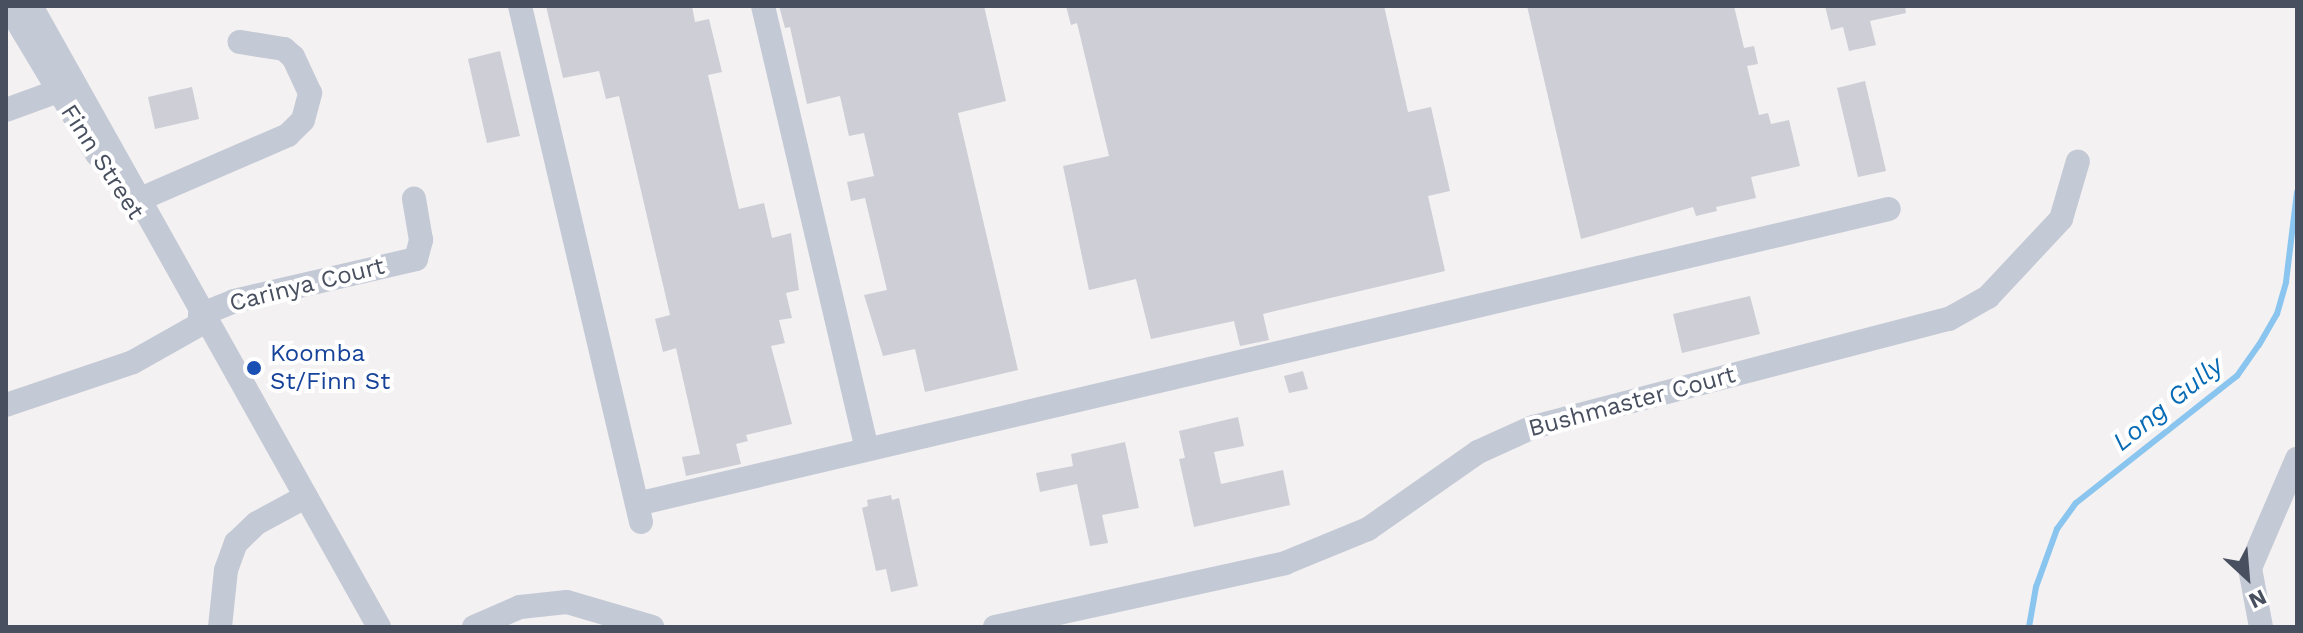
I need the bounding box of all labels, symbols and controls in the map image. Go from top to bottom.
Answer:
street label: Finn Street [54,99,150,225]
street label: Carinya Court [226,252,388,318]
place label: Koomba St/Finn St [270,340,390,396]
water label: Long Gully [2107,350,2229,458]
marker: Koomba St/Finn St [245,359,263,377]
street label: Bushmaster Court [1525,360,1739,444]
north arrow [2207,537,2287,617]
text: N [2245,584,2271,614]

